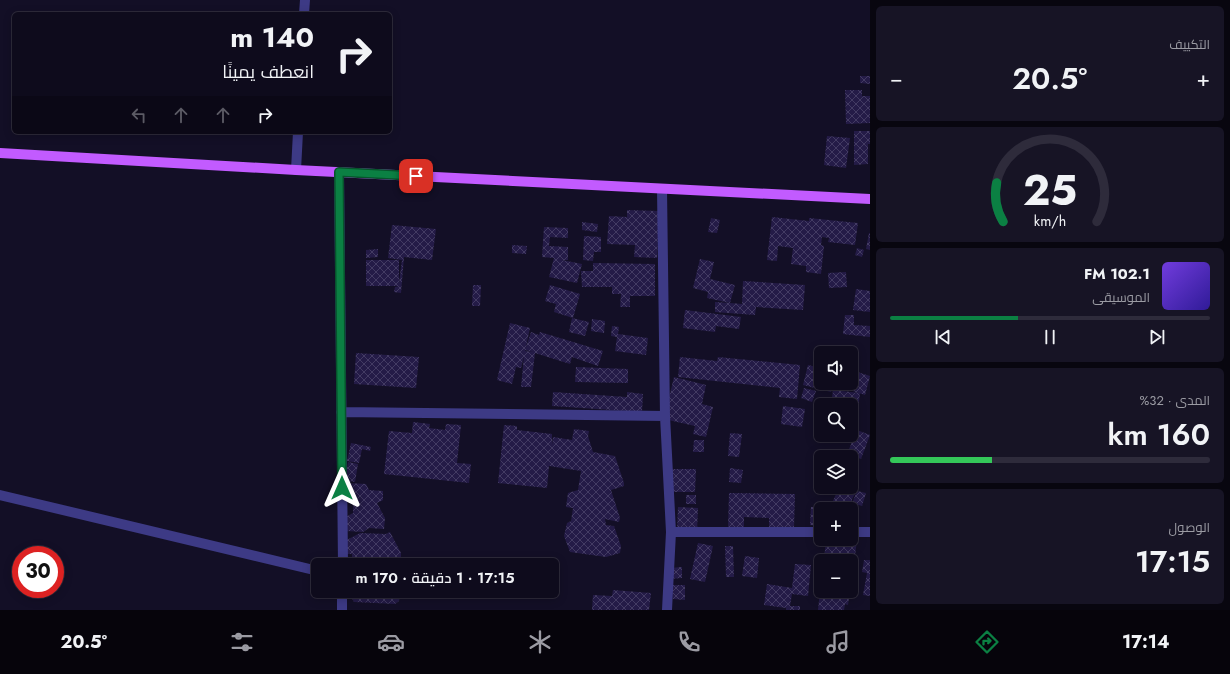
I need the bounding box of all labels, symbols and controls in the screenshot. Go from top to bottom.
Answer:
text: 140 m [230,17,314,58]
icon: right [328,28,380,80]
text: التكييف [1169,35,1210,54]
text: 20.5° [1012,57,1087,100]
text: انعطف يمينًا [222,59,314,85]
text: − [890,62,903,94]
text: + [1196,62,1210,94]
icon: left [128,104,150,126]
icon: ahead [170,104,192,126]
icon: ahead [212,104,234,126]
icon: right [254,104,276,126]
pin [399,159,433,193]
text: 25 [1023,160,1077,221]
icon: arrive [405,165,427,187]
text: km/h [1034,211,1066,231]
text: 102.1 FM [1084,263,1150,285]
text: الموسيقى [1092,288,1150,307]
icon: previous [932,326,954,348]
icon: pause [1039,326,1061,348]
icon: next [1146,326,1168,348]
map controls [814,346,858,598]
button: sound [814,346,858,390]
text: المدى · 32% [1140,391,1210,410]
button: search [814,398,858,442]
text: 160 km [1108,413,1210,456]
button: layers [814,450,858,494]
position arrow [321,467,363,509]
button: + [814,502,858,546]
text: الوصول [1169,518,1210,537]
text: 17:15 [1135,540,1210,583]
speed limit sign: 30 [12,546,64,598]
button: − [814,554,858,598]
text: 17:15 · 1 دقيقة · 170 m [355,567,515,589]
icon: filters [228,628,256,656]
icon: car [377,628,405,656]
icon: climate [526,628,554,656]
icon: phone [675,628,703,656]
icon: music [824,628,852,656]
icon: directions [973,628,1001,656]
text: 20.5° [61,629,107,655]
text: 17:14 [1122,629,1170,655]

